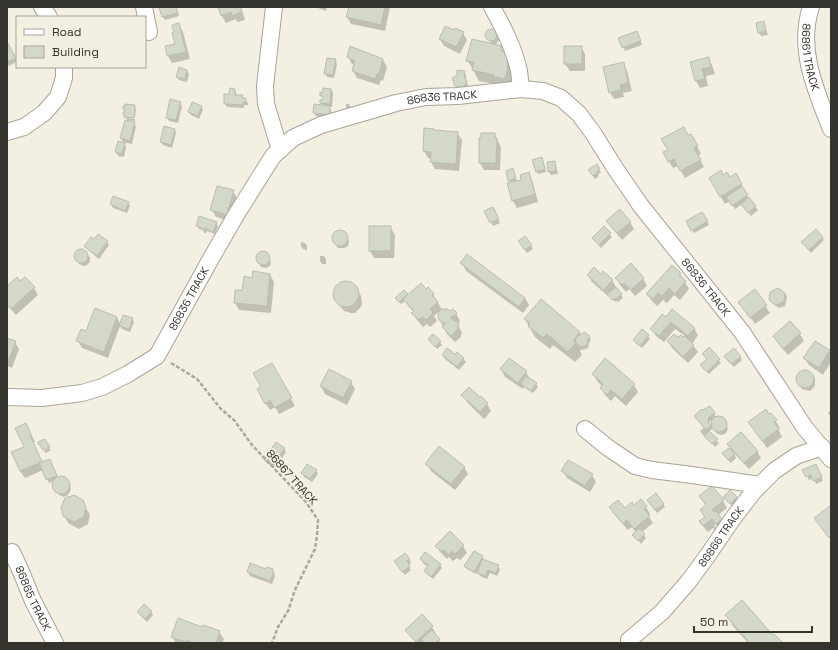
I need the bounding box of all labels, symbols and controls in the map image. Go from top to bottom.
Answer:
legend [16,16,146,68]
street label: 86861 TRACK [799,23,823,93]
text: Road [52,24,81,40]
text: Building [52,44,99,60]
street label: 86836 TRACK [406,87,478,108]
street label: 86836 TRACK [679,255,734,319]
street label: 86836 TRACK [166,264,212,333]
street label: 86867 TRACK [263,446,321,508]
street label: 86866 TRACK [695,503,747,569]
street label: 86865 TRACK [12,564,55,634]
scale bar [694,608,812,634]
text: 50 m [700,614,728,630]

